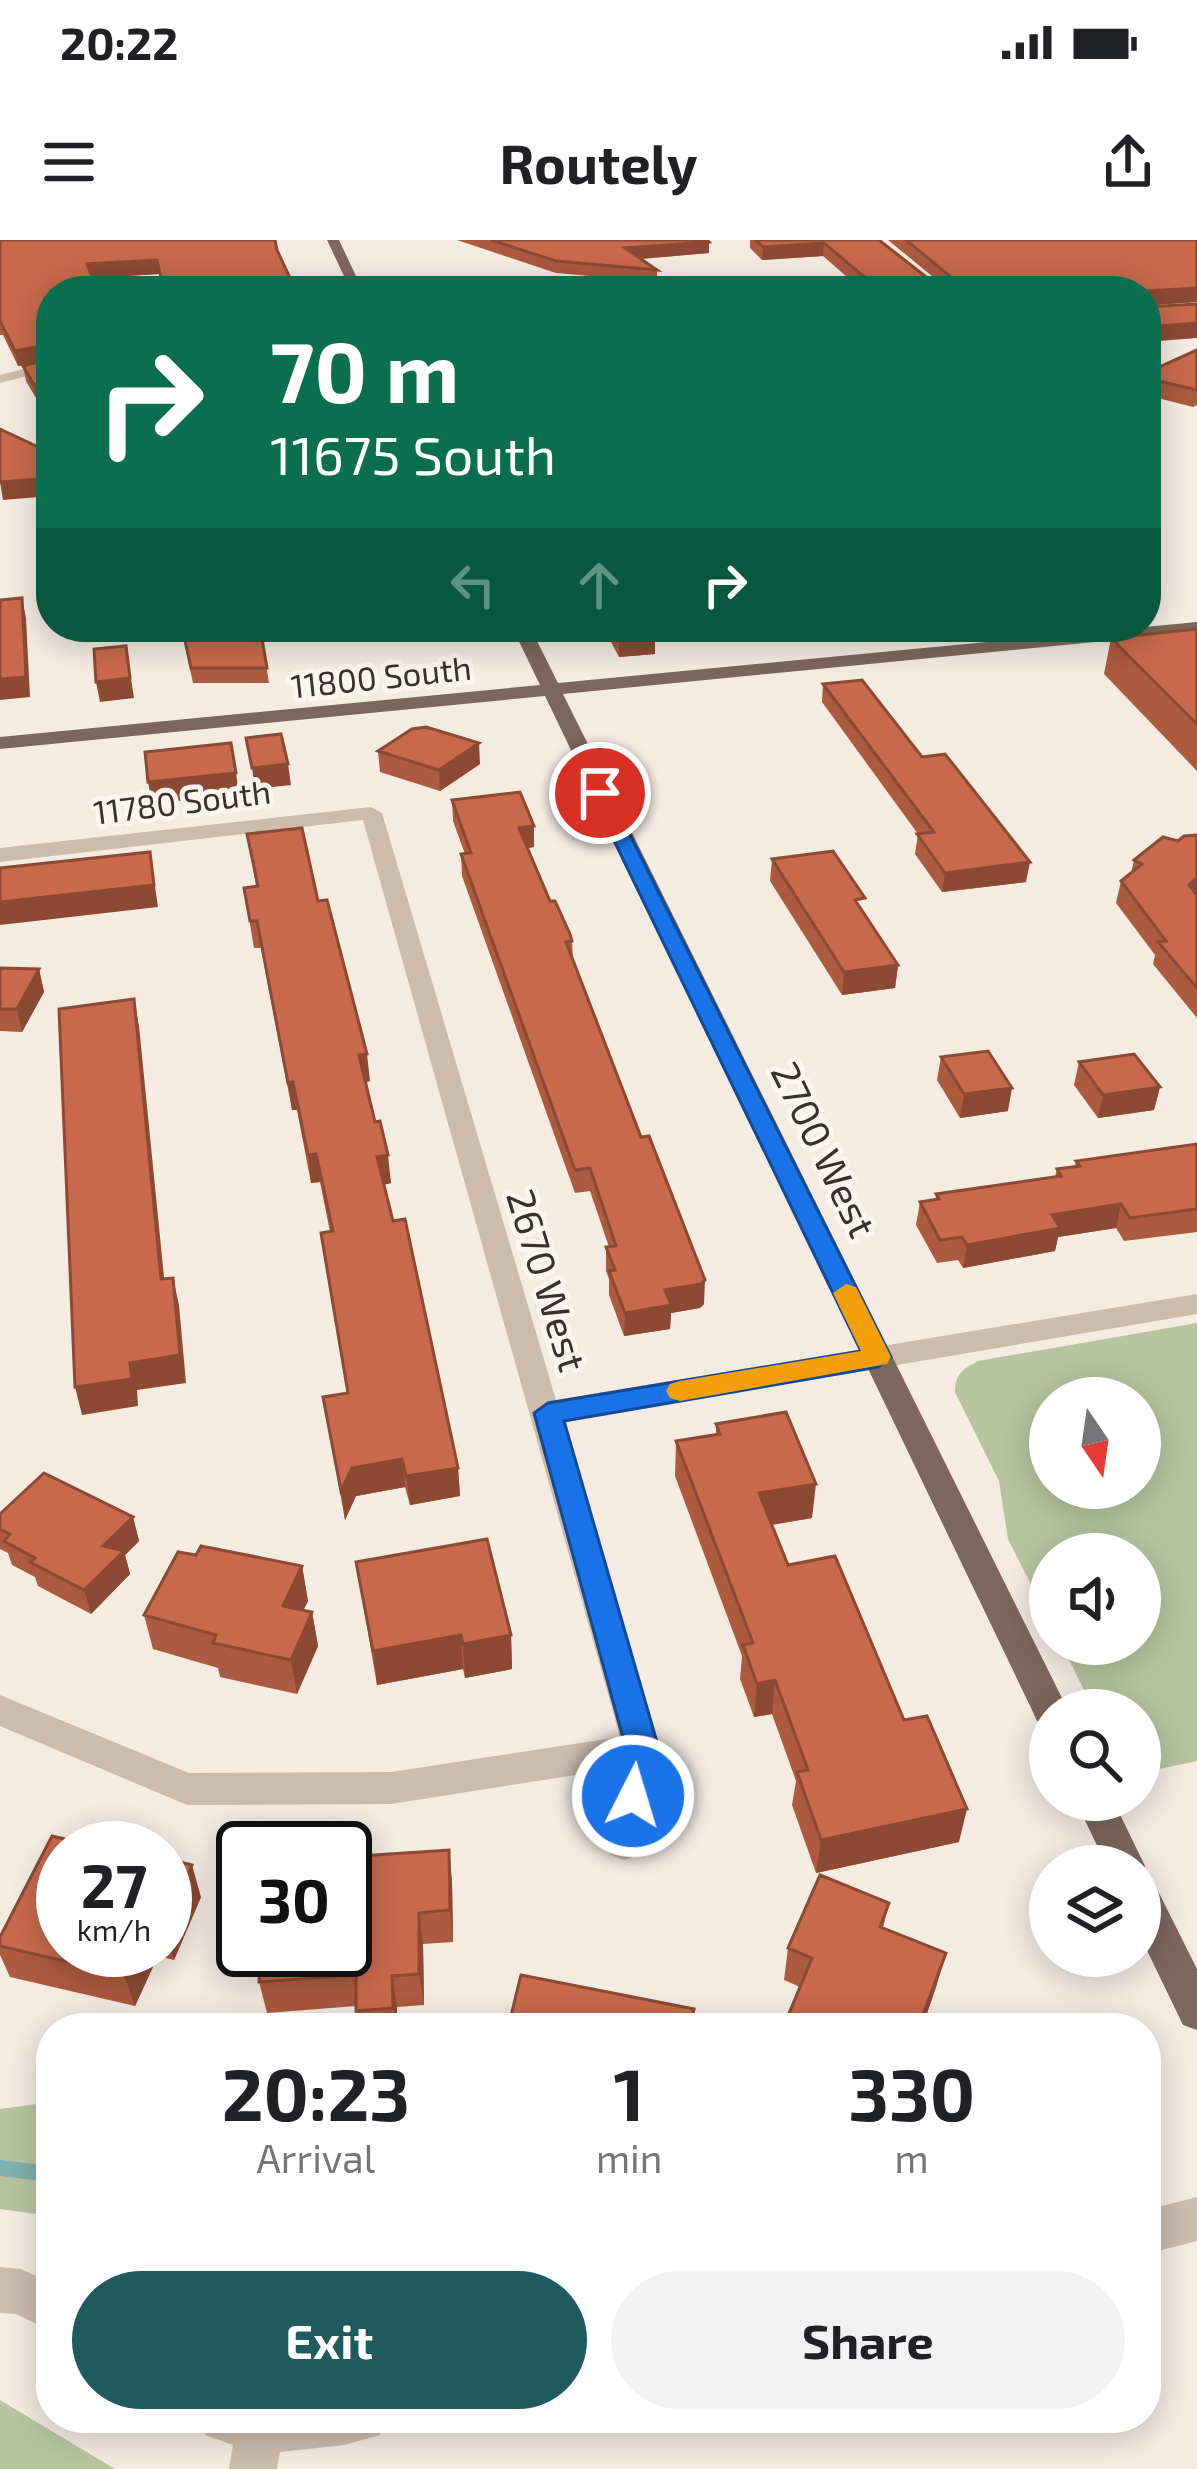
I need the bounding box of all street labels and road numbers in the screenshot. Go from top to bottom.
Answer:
street label: 11800 South [289,647,473,705]
street label: 11780 South [91,770,273,832]
street label: 2700 West [762,1054,888,1244]
street label: 2670 West [498,1183,598,1377]

